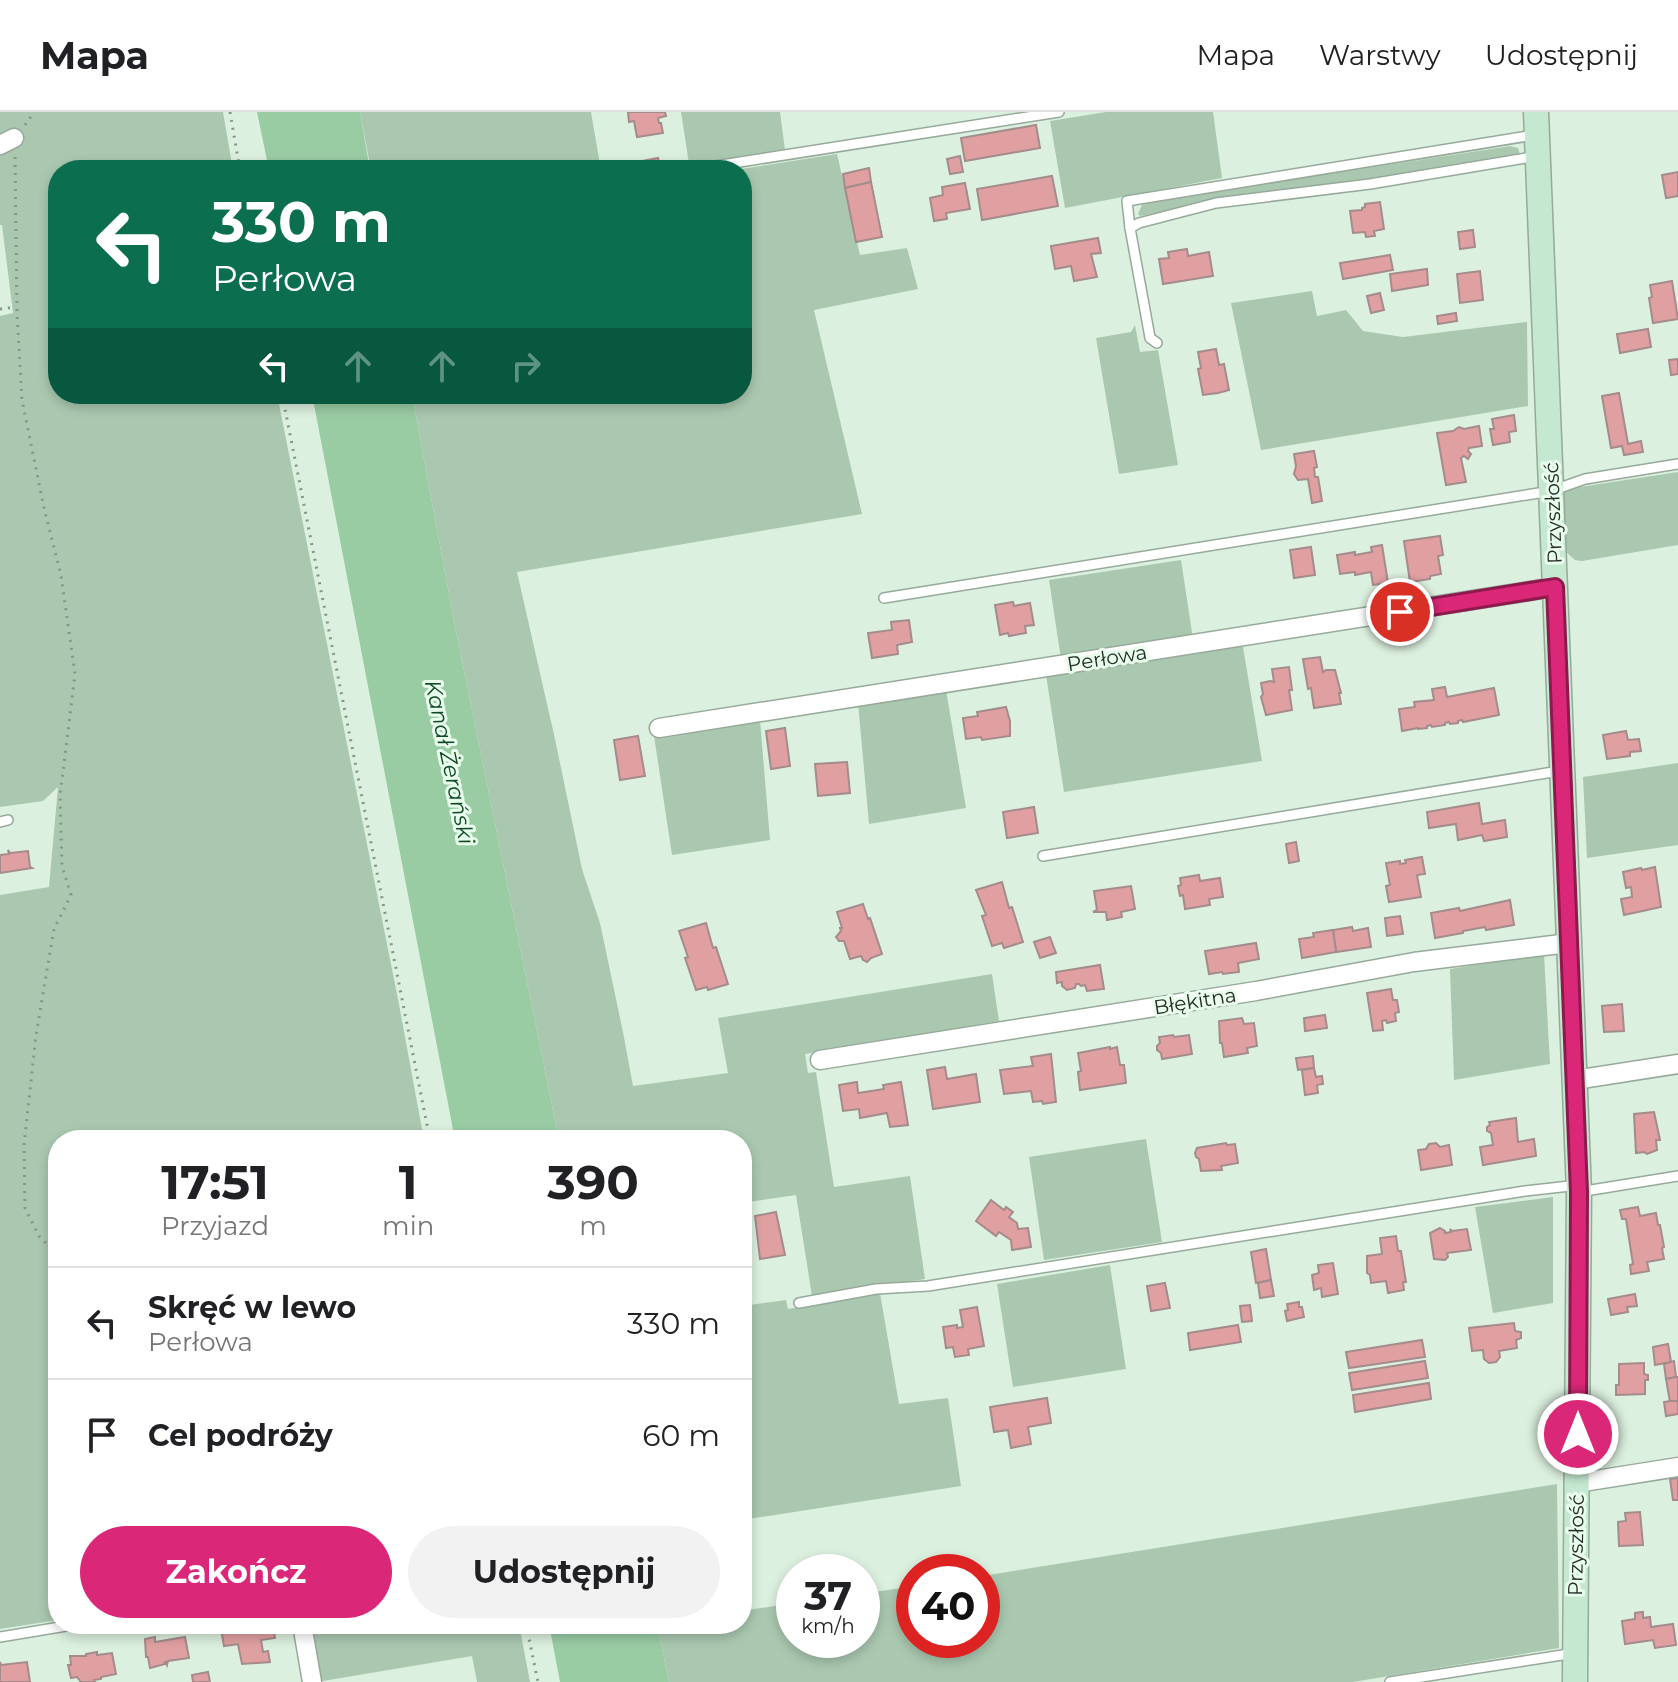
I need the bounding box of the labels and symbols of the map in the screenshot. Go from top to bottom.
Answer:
street label: Przyszłość [1539,462,1567,564]
pin [1366,578,1434,646]
street label: Perłowa [1065,640,1149,676]
water label: Kanał Żerański [419,677,480,847]
street label: Błękitna [1152,983,1238,1019]
position arrow [1536,1392,1620,1476]
street label: Przyszłość [1563,1494,1589,1596]
speed limit sign: 40 [896,1554,1000,1658]

